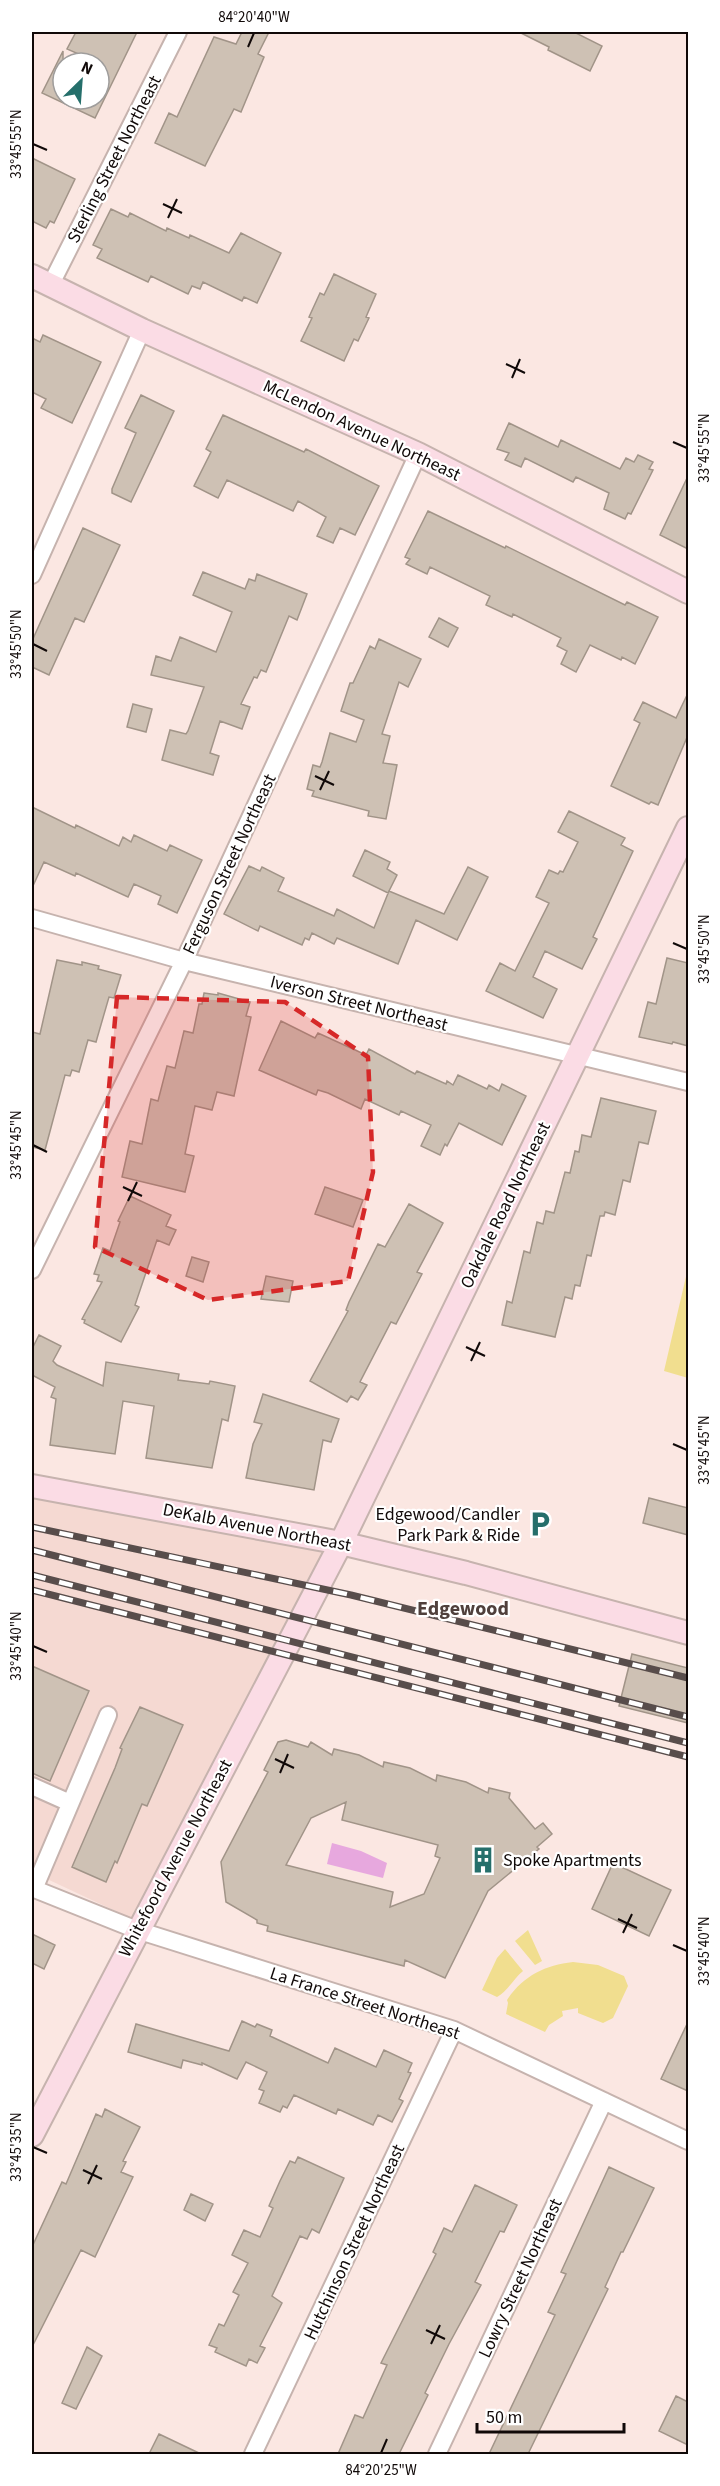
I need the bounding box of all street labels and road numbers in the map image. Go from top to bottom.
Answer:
street label: Sterling Street Northeast [61,71,168,247]
street label: McLendon Avenue Northeast [259,374,465,487]
street label: Ferguson Street Northeast [177,770,282,959]
street label: Iverson Street Northeast [267,969,450,1038]
street label: Oakdale Road Northeast [454,1118,557,1293]
street label: DeKalb Avenue Northeast [161,1497,353,1558]
street label: Whitefoord Avenue Northeast [113,1755,238,1962]
street label: La France Street Northeast [267,1961,463,2046]
street label: Hutchinson Street Northeast [298,2140,411,2344]
street label: Lowry Street Northeast [473,2194,568,2362]

